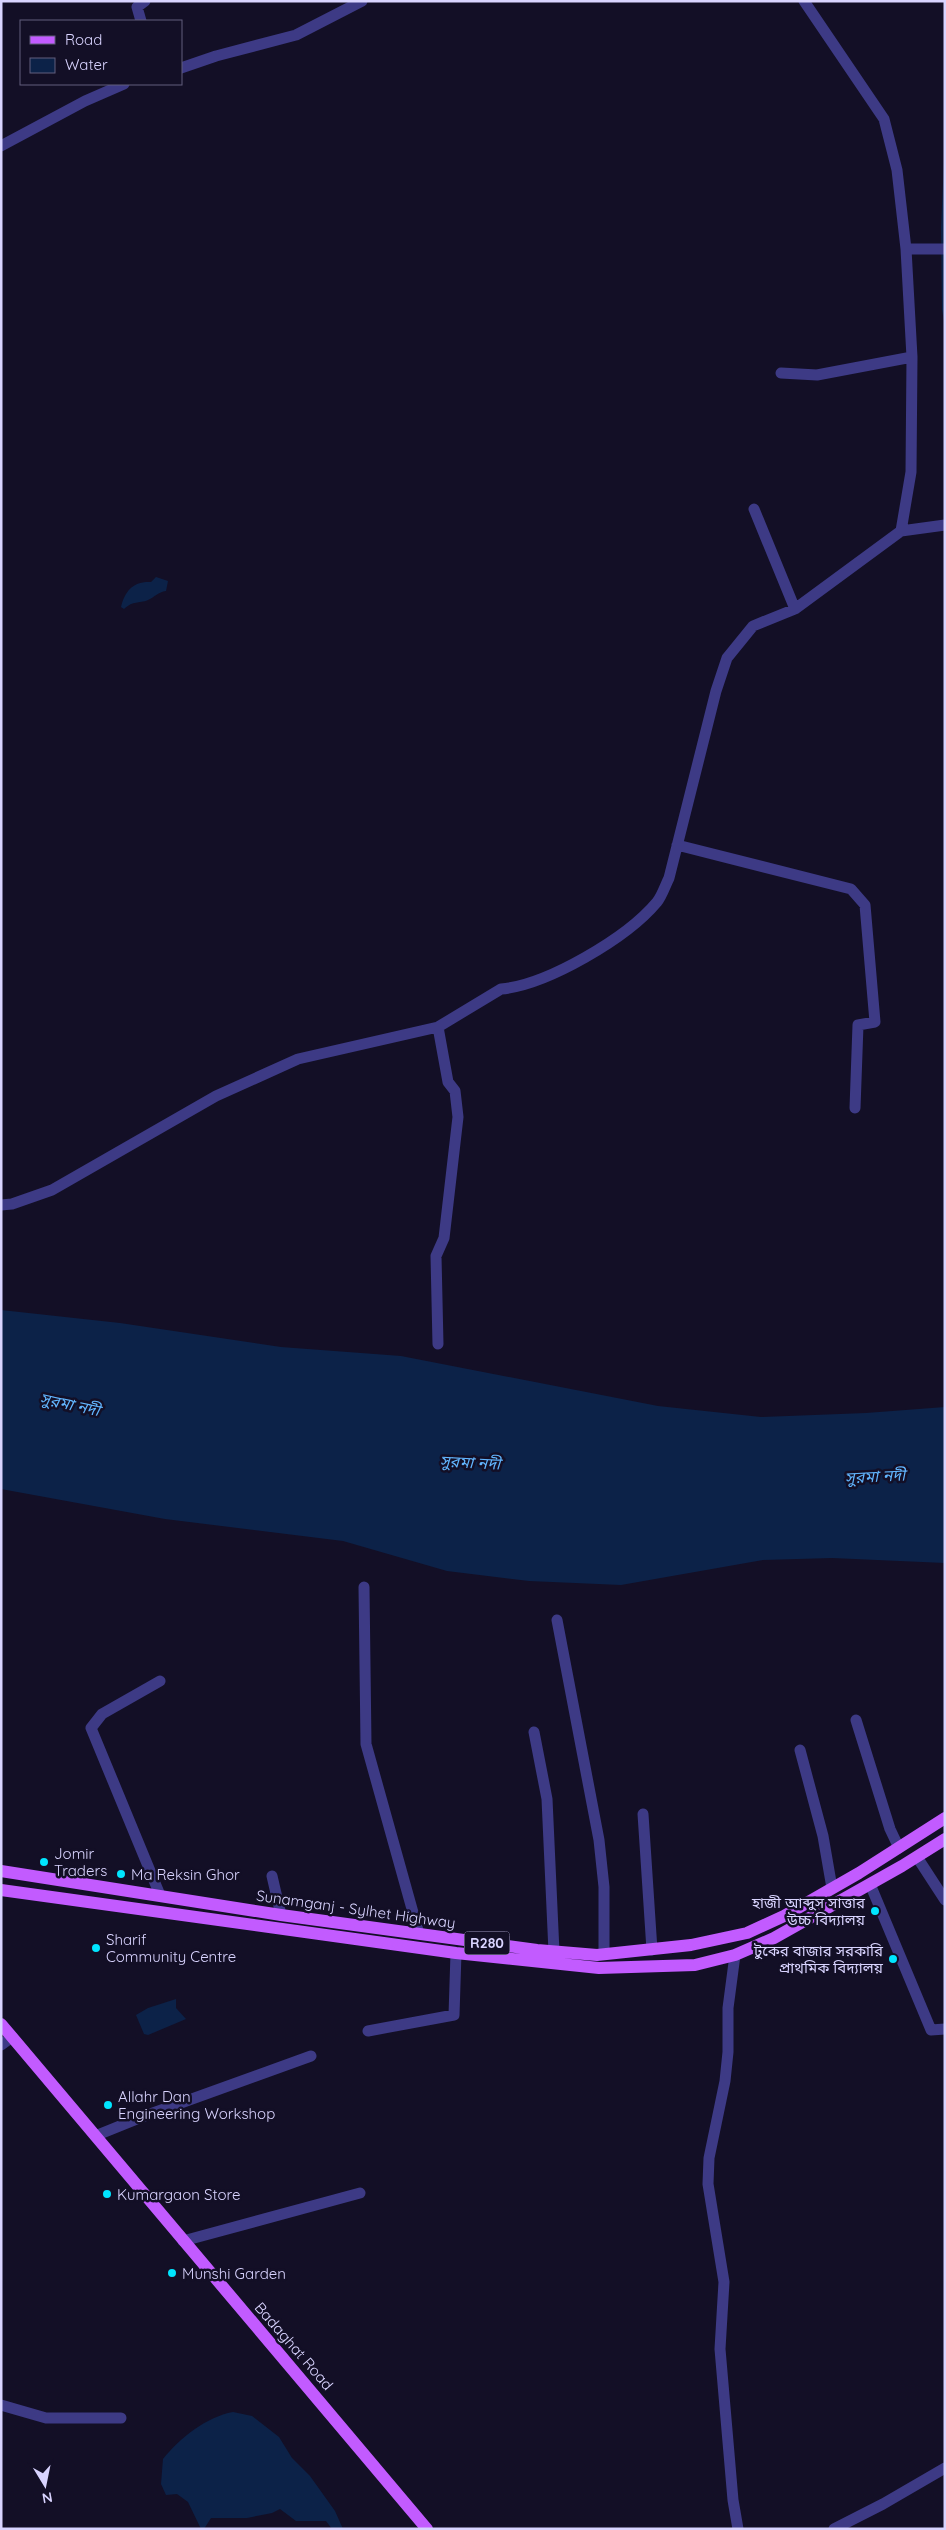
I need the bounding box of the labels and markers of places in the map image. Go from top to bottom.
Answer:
place label: Jomir Traders [54,1844,107,1880]
marker: Jomir Traders [38,1856,50,1868]
place label: Ma Reksin Ghor [131,1865,240,1884]
marker: Ma Reksin Ghor [115,1868,127,1880]
place label: হাজী আব্দুস সাত্তার উচ্চ বিদ্যালয় [751,1893,866,1929]
marker: হাজী আব্দুস সাত্তার উচ্চ বিদ্যালয় [869,1905,881,1917]
place label: Sharif Community Centre [106,1930,236,1966]
place label: টুকের বাজার সরকারি প্রাথমিক বিদ্যালয় [753,1941,884,1977]
marker: Sharif Community Centre [90,1942,102,1954]
marker: টুকের বাজার সরকারি প্রাথমিক বিদ্যালয় [887,1953,899,1965]
place label: Allahr Dan Engineering Workshop [118,2087,275,2123]
marker: Allahr Dan Engineering Workshop [102,2099,114,2111]
place label: Kumargaon Store [117,2185,240,2204]
marker: Kumargaon Store [101,2188,113,2200]
place label: Munshi Garden [182,2264,286,2283]
marker: Munshi Garden [166,2267,178,2279]

